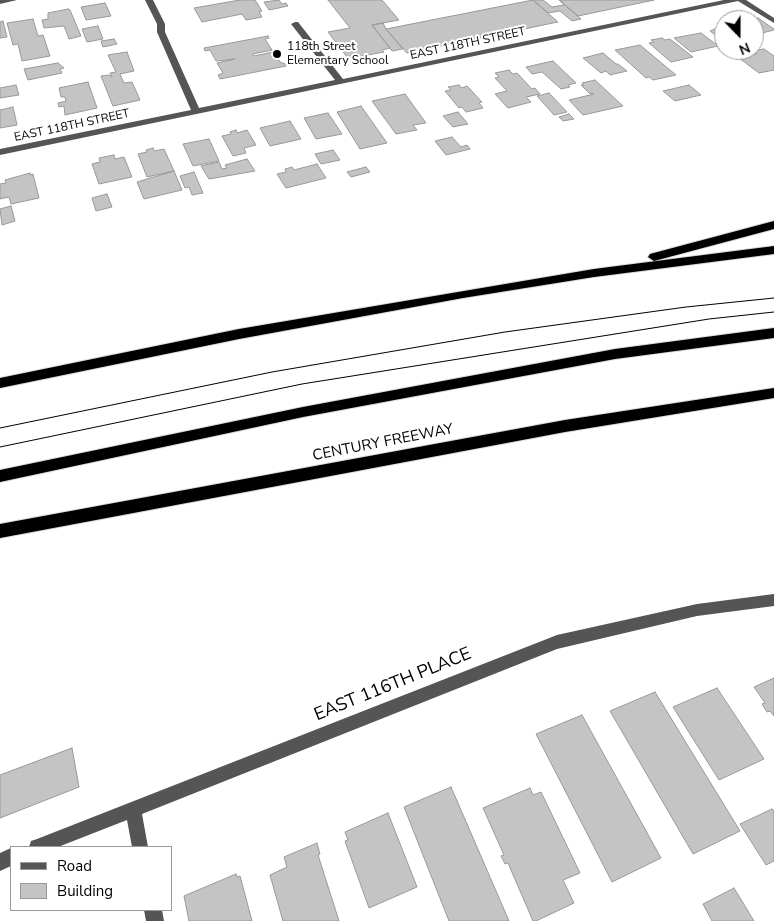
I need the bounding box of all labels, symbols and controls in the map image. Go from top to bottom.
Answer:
north arrow [714,10,764,60]
street label: EAST 118TH STREET [409,25,527,63]
text: N [736,38,753,59]
place label: 118th Street Elementary School [287,40,388,68]
marker: 118th Street Elementary School [271,48,283,60]
street label: EAST 118TH STREET [13,107,131,145]
street label: CENTURY FREEWAY [311,421,455,465]
street label: EAST 116TH PLACE [311,644,475,726]
legend [10,846,172,911]
text: Road [57,856,92,876]
text: Building [57,881,113,901]

